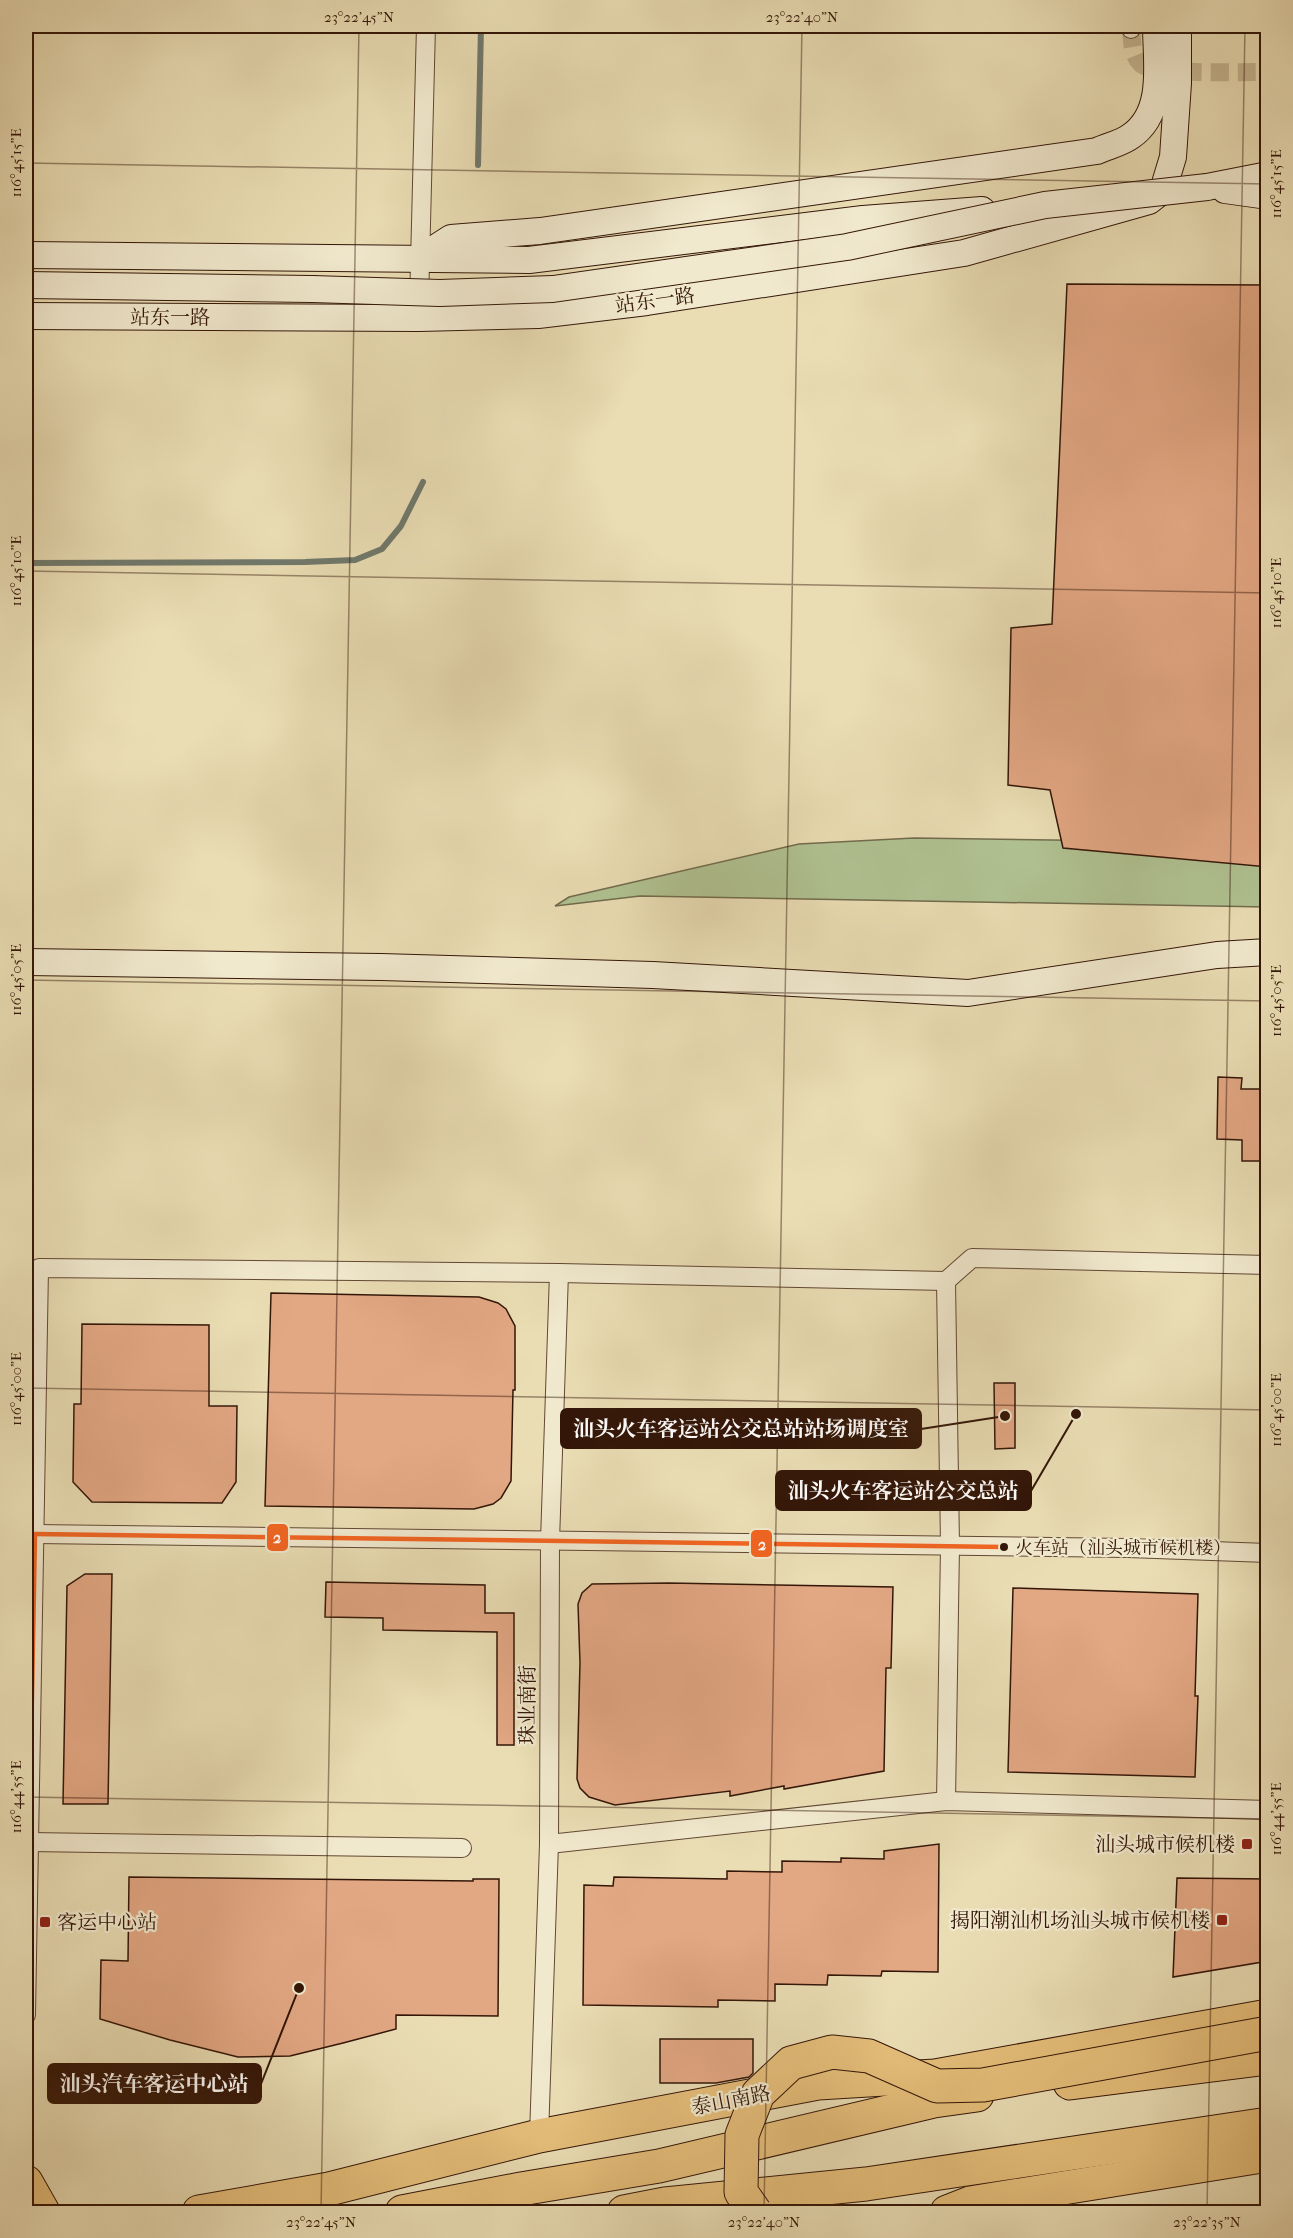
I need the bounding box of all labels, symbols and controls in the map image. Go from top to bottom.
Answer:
text: 23°22'45"N [324,8,395,26]
text: 23°22'40"N [766,8,839,26]
text: 116°45'15"E [7,128,25,198]
text: 116°45'15"E [1267,149,1285,219]
street label: 站东一路 [614,284,696,317]
street label: 站东一路 [130,306,210,329]
text: 116°45'10"E [7,536,25,606]
text: 116°45'10"E [1267,558,1285,628]
text: 116°45'05"E [7,944,25,1016]
text: 116°45'05"E [1267,965,1285,1037]
text: 116°45'00"E [7,1352,25,1426]
text: 116°45'00"E [1267,1373,1285,1447]
callout: 汕头火车客运站公交总站站场调度室 [561,1409,921,1448]
text: 汕头火车客运站公交总站站场调度室 [573,1417,909,1441]
callout: 汕头火车客运站公交总站 [776,1471,1031,1510]
text: 汕头火车客运站公交总站 [788,1479,1019,1503]
line badge: 2 [266,1523,289,1552]
text: 2 [273,1528,281,1547]
line badge: 2 [750,1529,773,1558]
text: 2 [758,1535,766,1554]
place label: 火车站（汕头城市候机楼） [1015,1538,1231,1559]
marker: 火车站（汕头城市候机楼） [998,1541,1010,1553]
street label: 珠业南街 [516,1665,539,1745]
text: 116°44'55"E [7,1760,25,1834]
text: 116°44'55"E [1267,1782,1285,1856]
place label: 汕头城市候机楼 [1095,1833,1235,1856]
marker: 汕头城市候机楼 [1240,1837,1254,1851]
place label: 揭阳潮汕机场汕头城市候机楼 [950,1909,1210,1932]
place label: 客运中心站 [57,1911,157,1934]
marker: 揭阳潮汕机场汕头城市候机楼 [1215,1913,1229,1927]
marker: 客运中心站 [38,1915,52,1929]
callout: 汕头汽车客运中心站 [48,2064,261,2103]
text: 汕头汽车客运中心站 [60,2072,249,2096]
street label: 泰山南路 [690,2082,773,2119]
text: 23°22'45"N [286,2213,357,2231]
text: 23°22'40"N [728,2213,801,2231]
text: 23°22'35"N [1173,2213,1242,2231]

